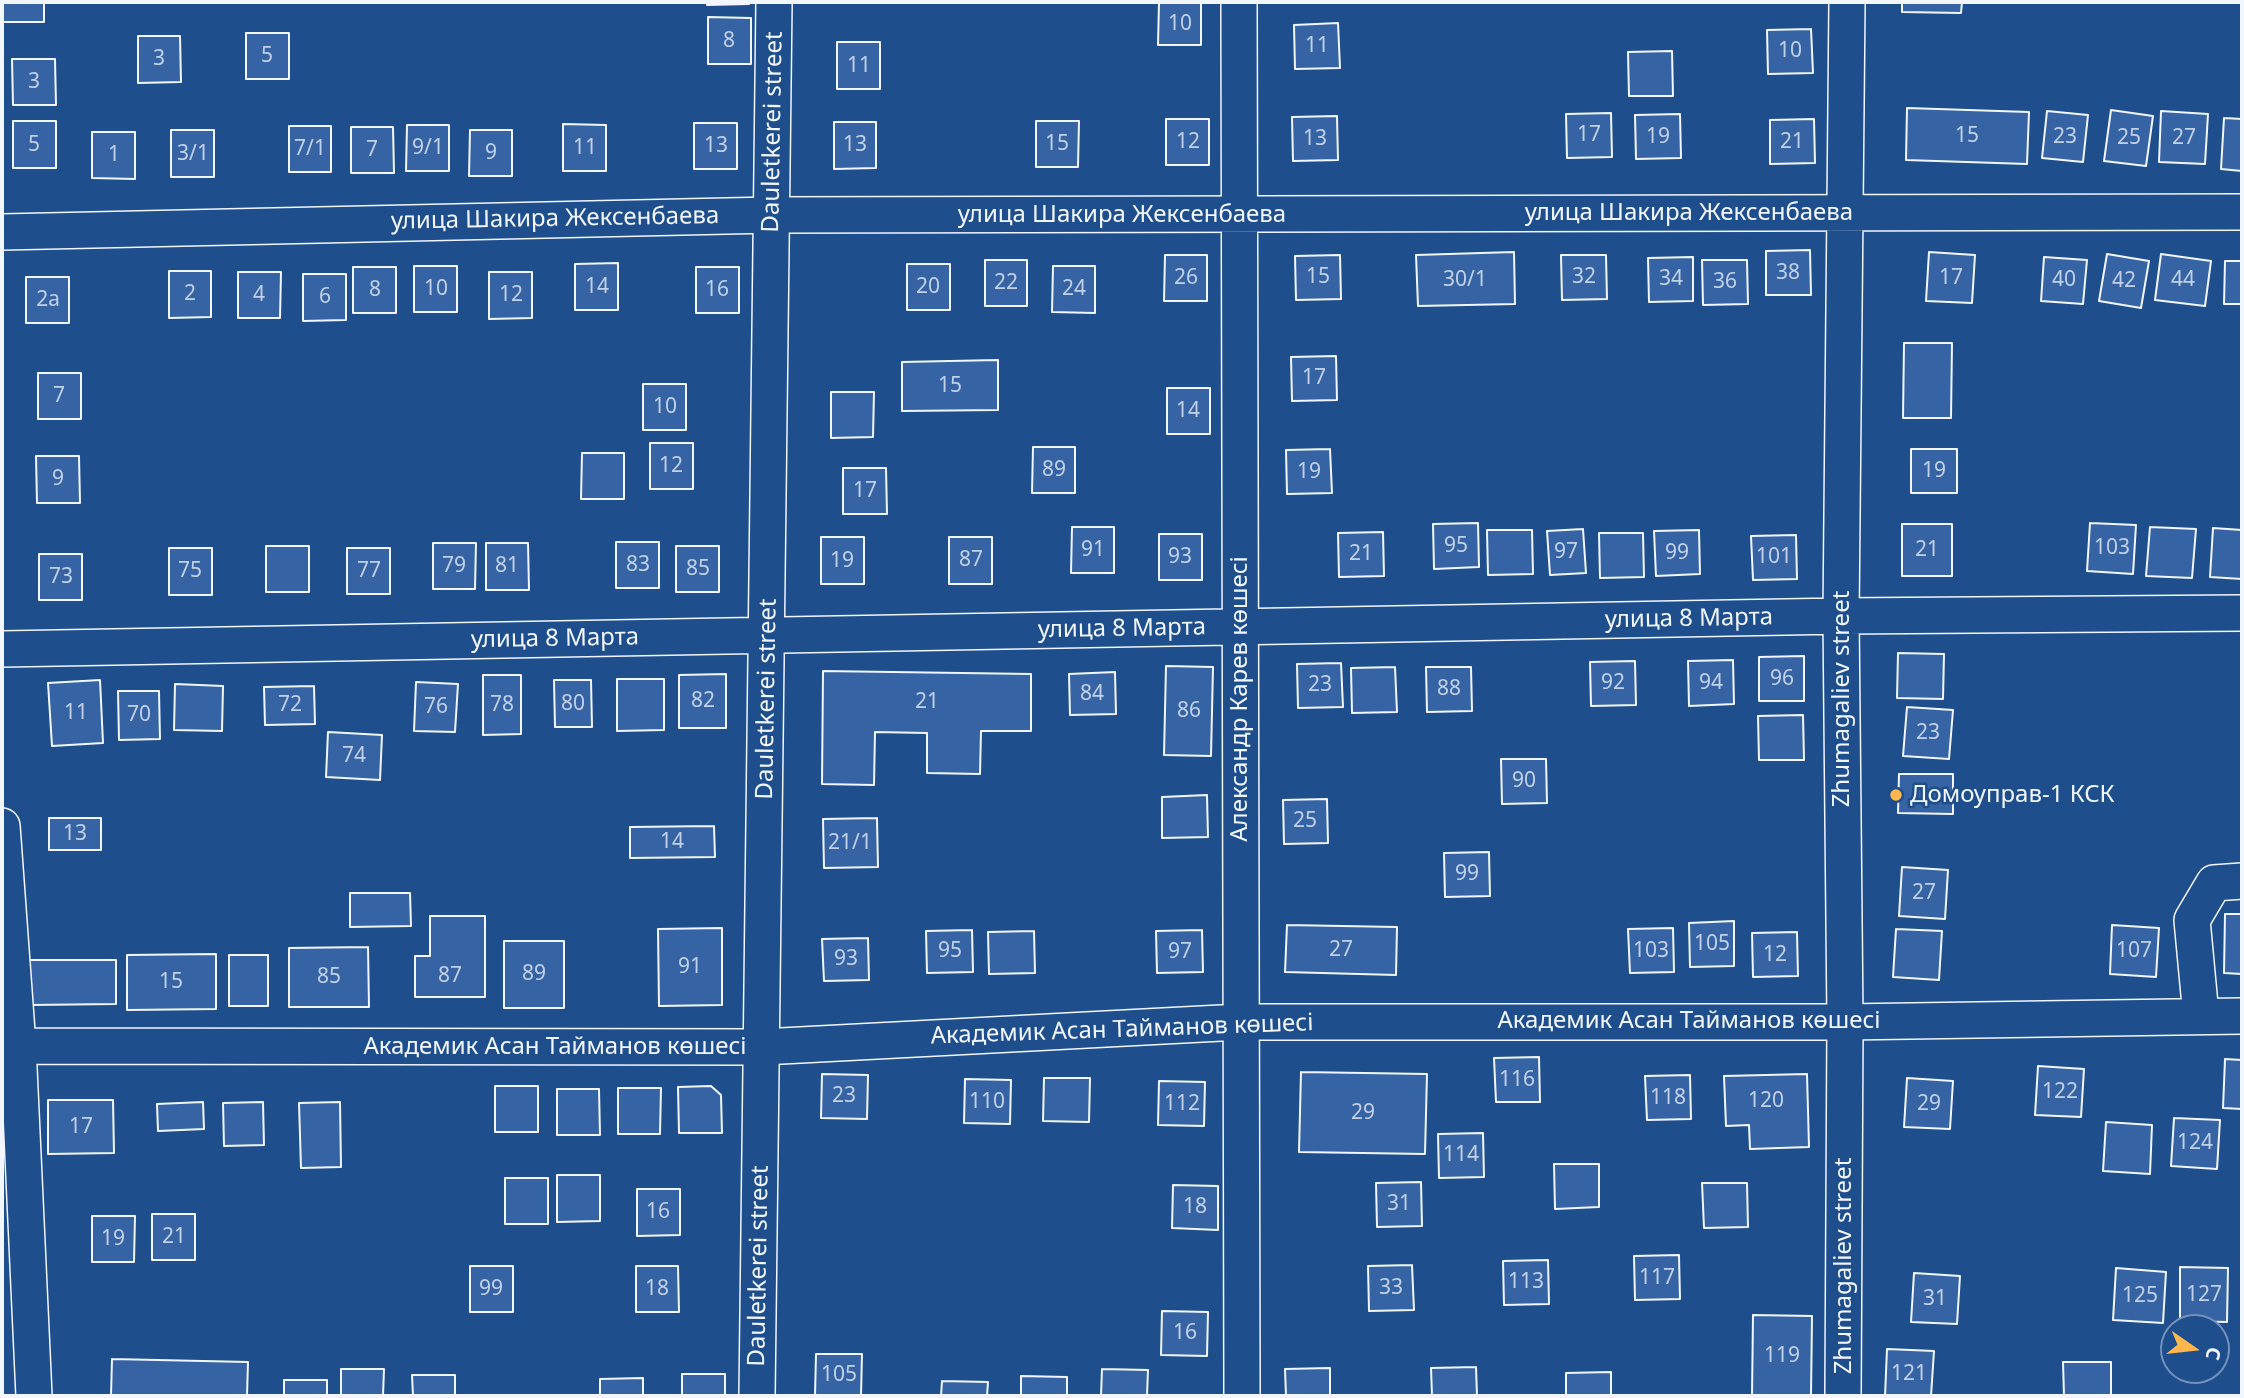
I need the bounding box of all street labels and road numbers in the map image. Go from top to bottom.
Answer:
street label: Dauletkerei street [757,31,789,233]
street label: улица Шакира Жексенбаева [1525,199,1853,227]
street label: улица Шакира Жексенбаева [958,201,1286,229]
street label: улица Шакира Жексенбаева [391,202,719,236]
street label: Александр Карев көшесі [1226,556,1254,842]
street label: Zhumagaliev street [1828,591,1856,807]
street label: Dauletkerei street [751,598,783,800]
street label: улица 8 Марта [1605,603,1773,635]
street label: улица 8 Марта [1038,613,1206,645]
street label: улица 8 Марта [471,623,639,655]
street label: Академик Асан Тайманов көшесі [1498,1007,1880,1035]
street label: Академик Асан Тайманов көшесі [930,1009,1314,1051]
street label: Академик Асан Тайманов көшесі [364,1033,746,1061]
street label: Zhumagaliev street [1830,1158,1858,1374]
street label: Dauletkerei street [743,1165,775,1367]

